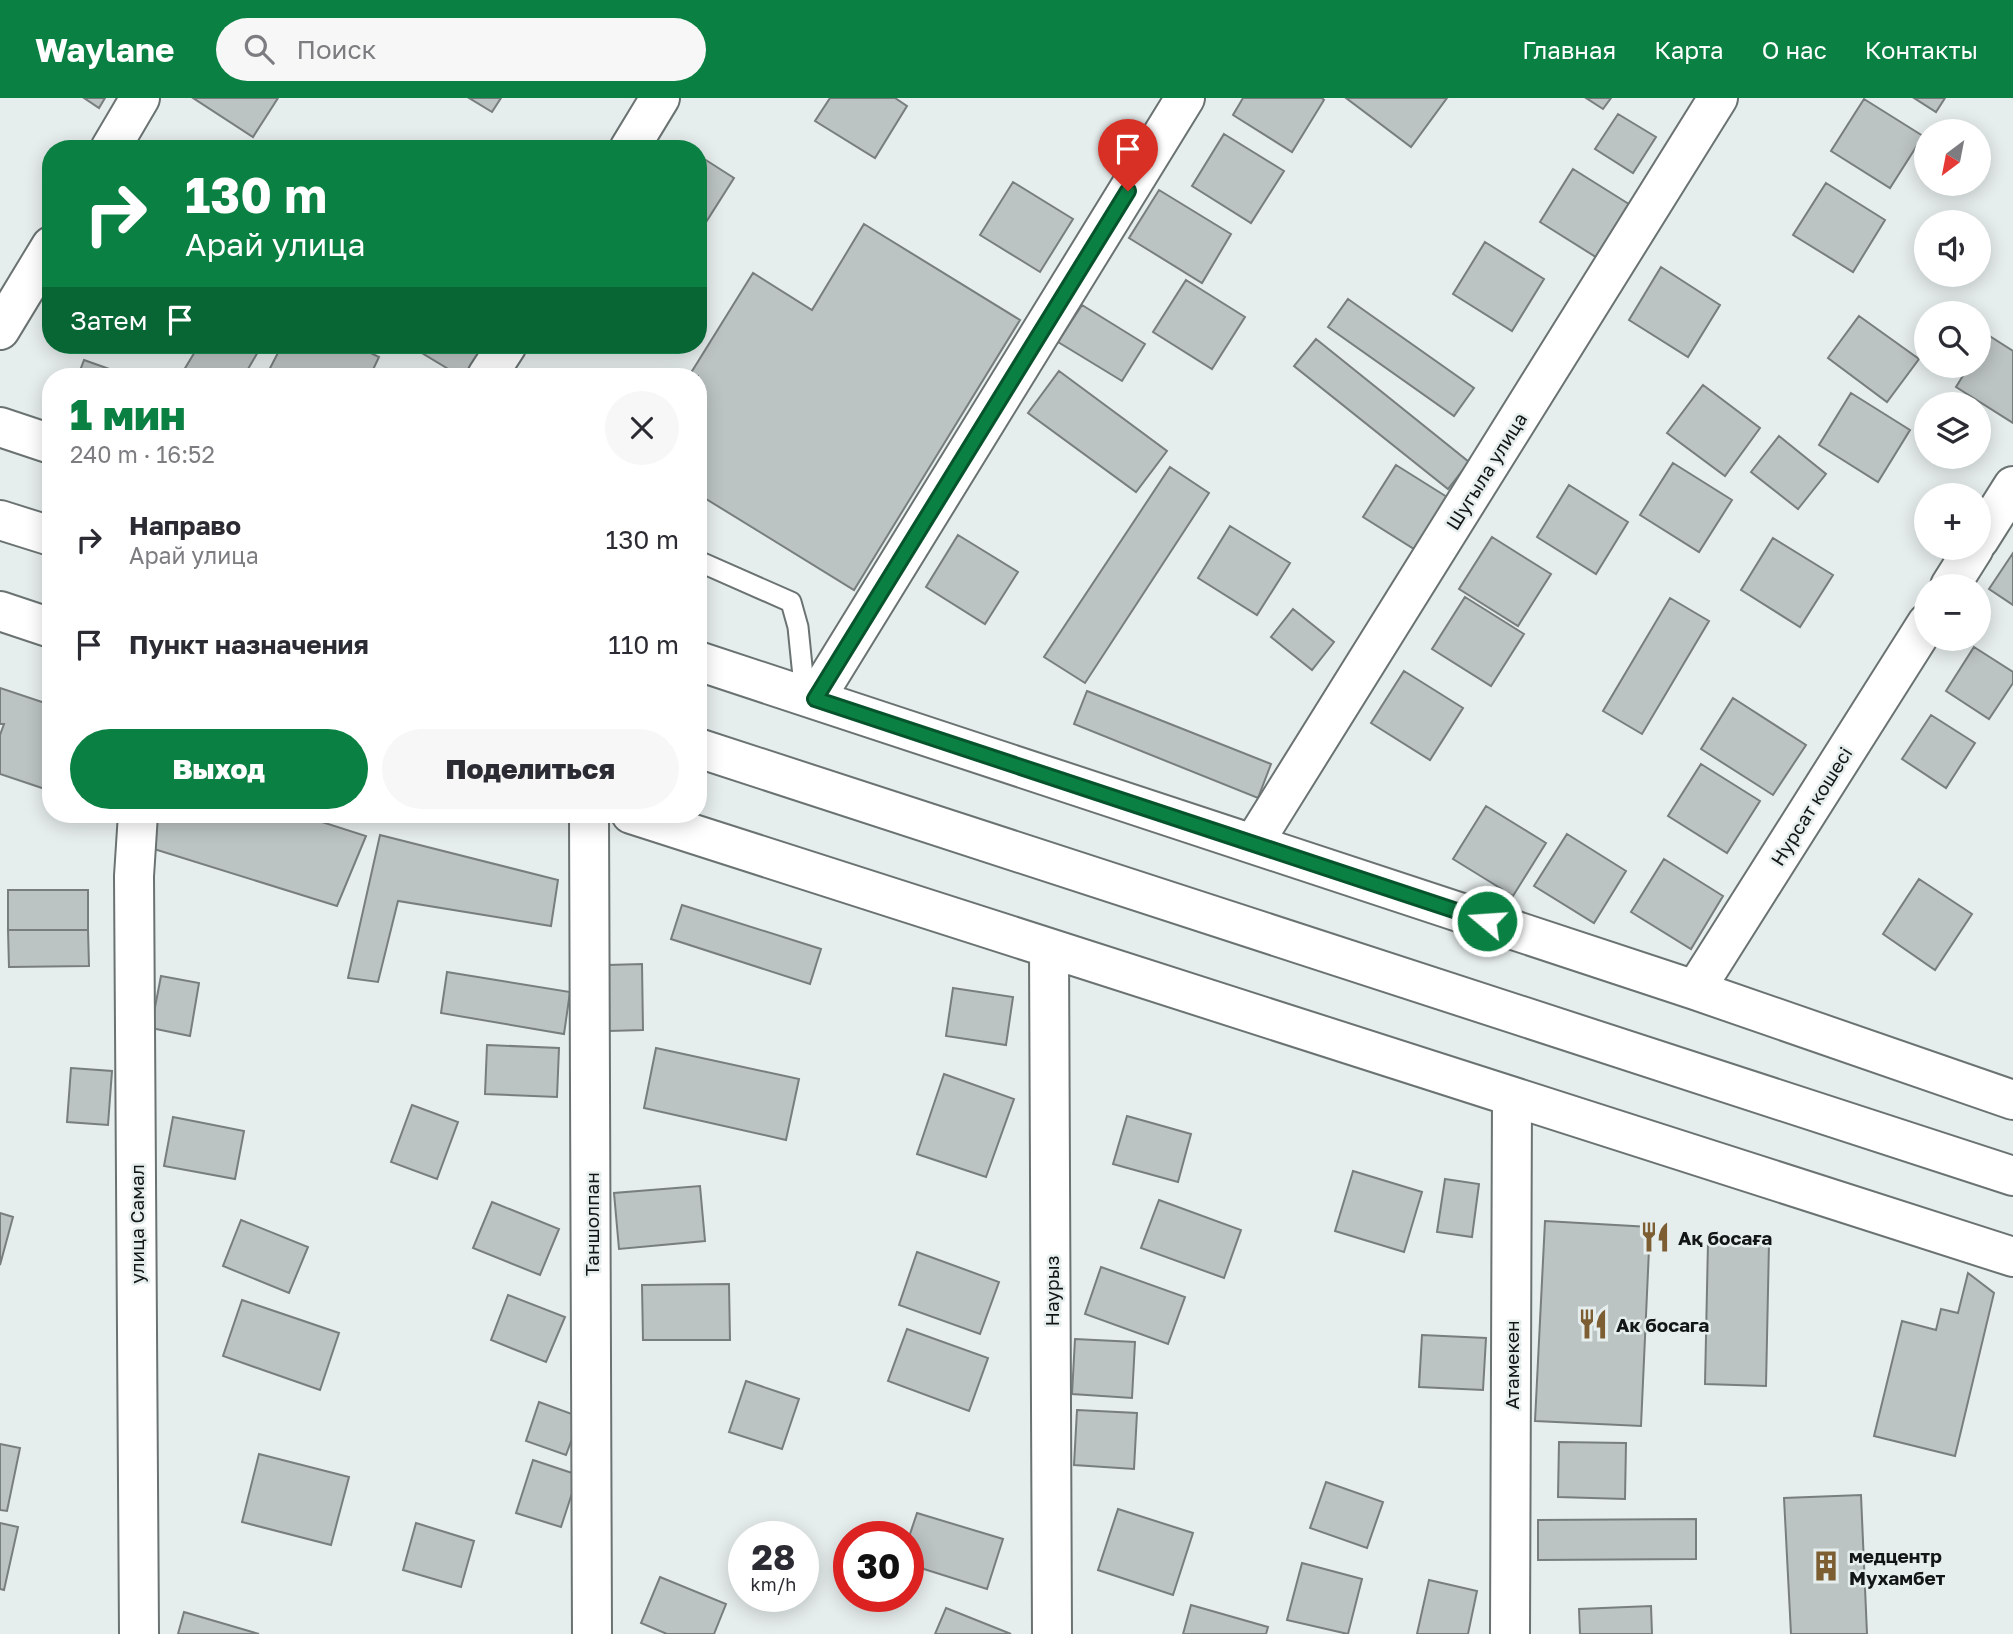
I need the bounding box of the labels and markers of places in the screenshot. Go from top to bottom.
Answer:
pin [1098,119,1158,191]
restaurant icon: Ақ босаға [1638,1220,1672,1254]
place label: Ақ босаға [1678,1226,1772,1249]
restaurant icon: Ак босага [1576,1307,1610,1341]
place label: Ак босага [1616,1313,1709,1336]
place label: медцентр Мухамбет [1849,1544,1946,1589]
building icon: медцентр Мухамбет [1809,1549,1843,1583]

